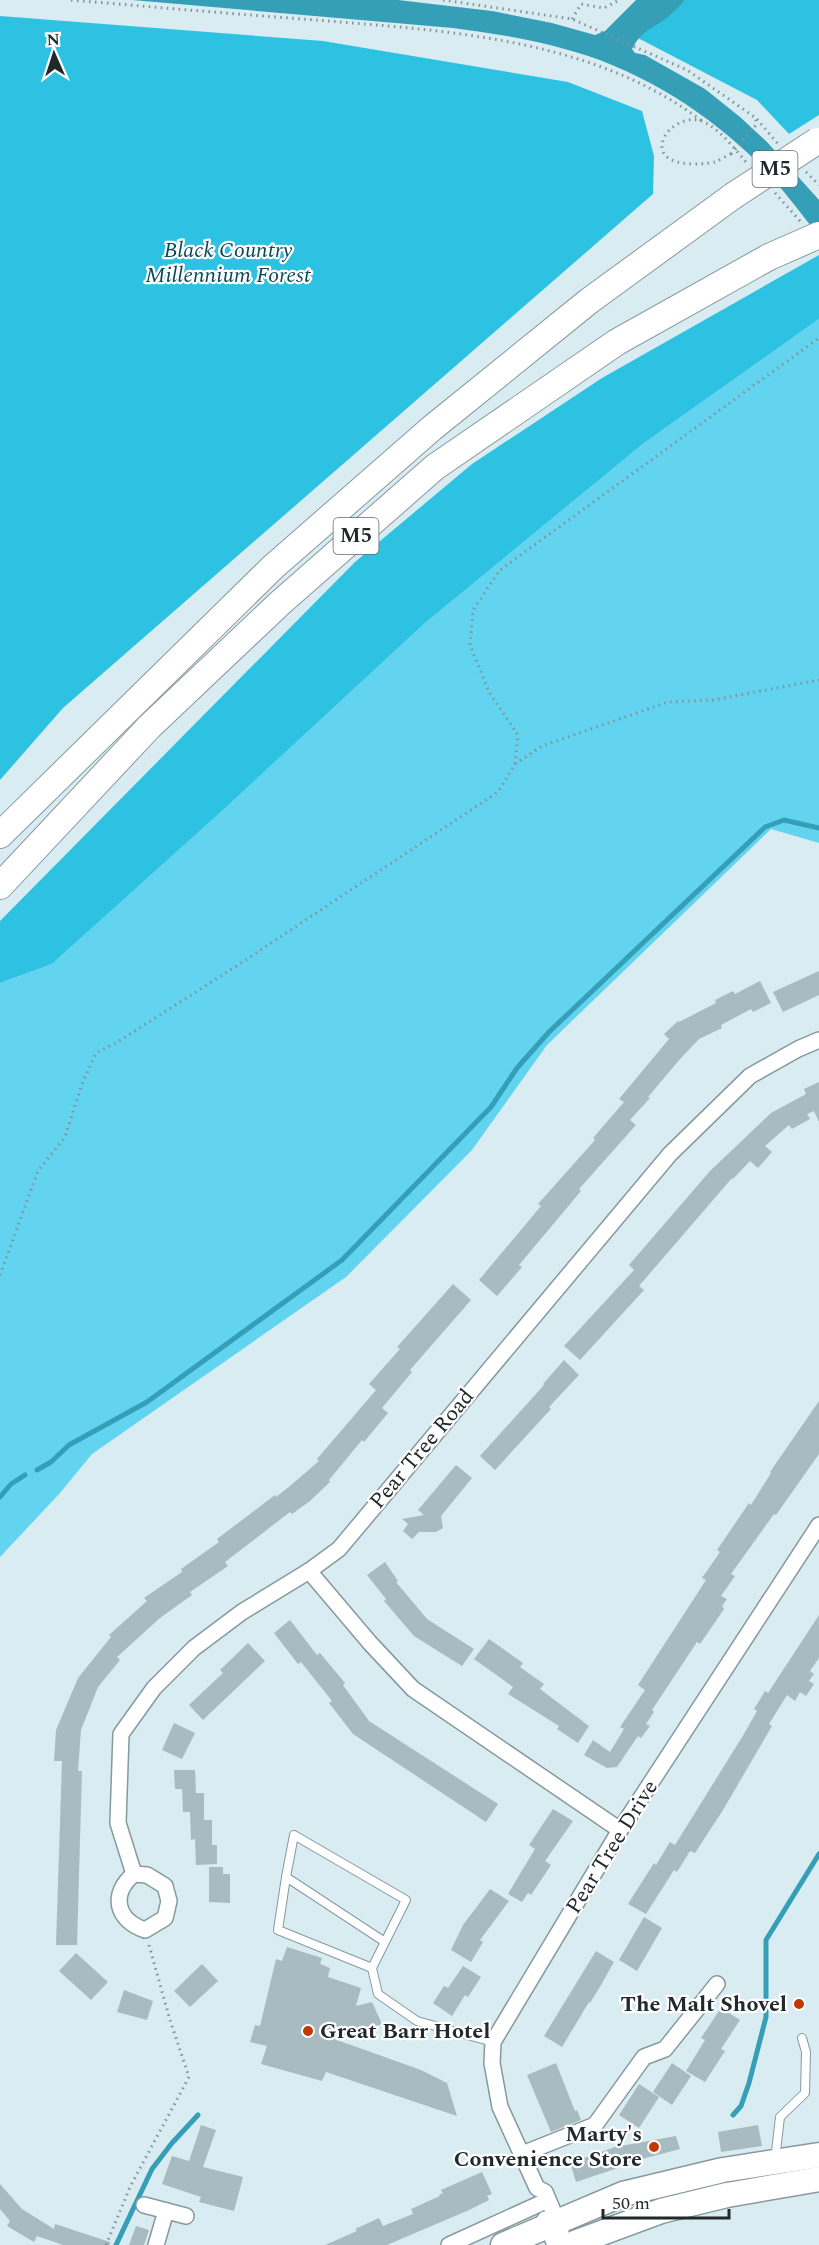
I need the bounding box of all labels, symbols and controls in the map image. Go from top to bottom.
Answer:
north arrow [24,24,84,84]
text: N [46,28,60,52]
road number: M5 [752,151,798,187]
park label: Black Country Millennium Forest [145,234,312,292]
road number: M5 [334,518,378,554]
street label: Pear Tree Road [362,1381,482,1517]
street label: Pear Tree Drive [557,1773,667,1921]
place label: The Malt Shovel [620,1988,787,2021]
marker: The Malt Shovel [792,1997,806,2011]
place label: Great Barr Hotel [320,2015,490,2048]
marker: Great Barr Hotel [301,2024,315,2038]
place label: Marty's Convenience Store [454,2118,642,2176]
marker: Marty's Convenience Store [647,2140,661,2154]
scale bar [603,2182,729,2220]
text: 50 m [612,2190,650,2217]

